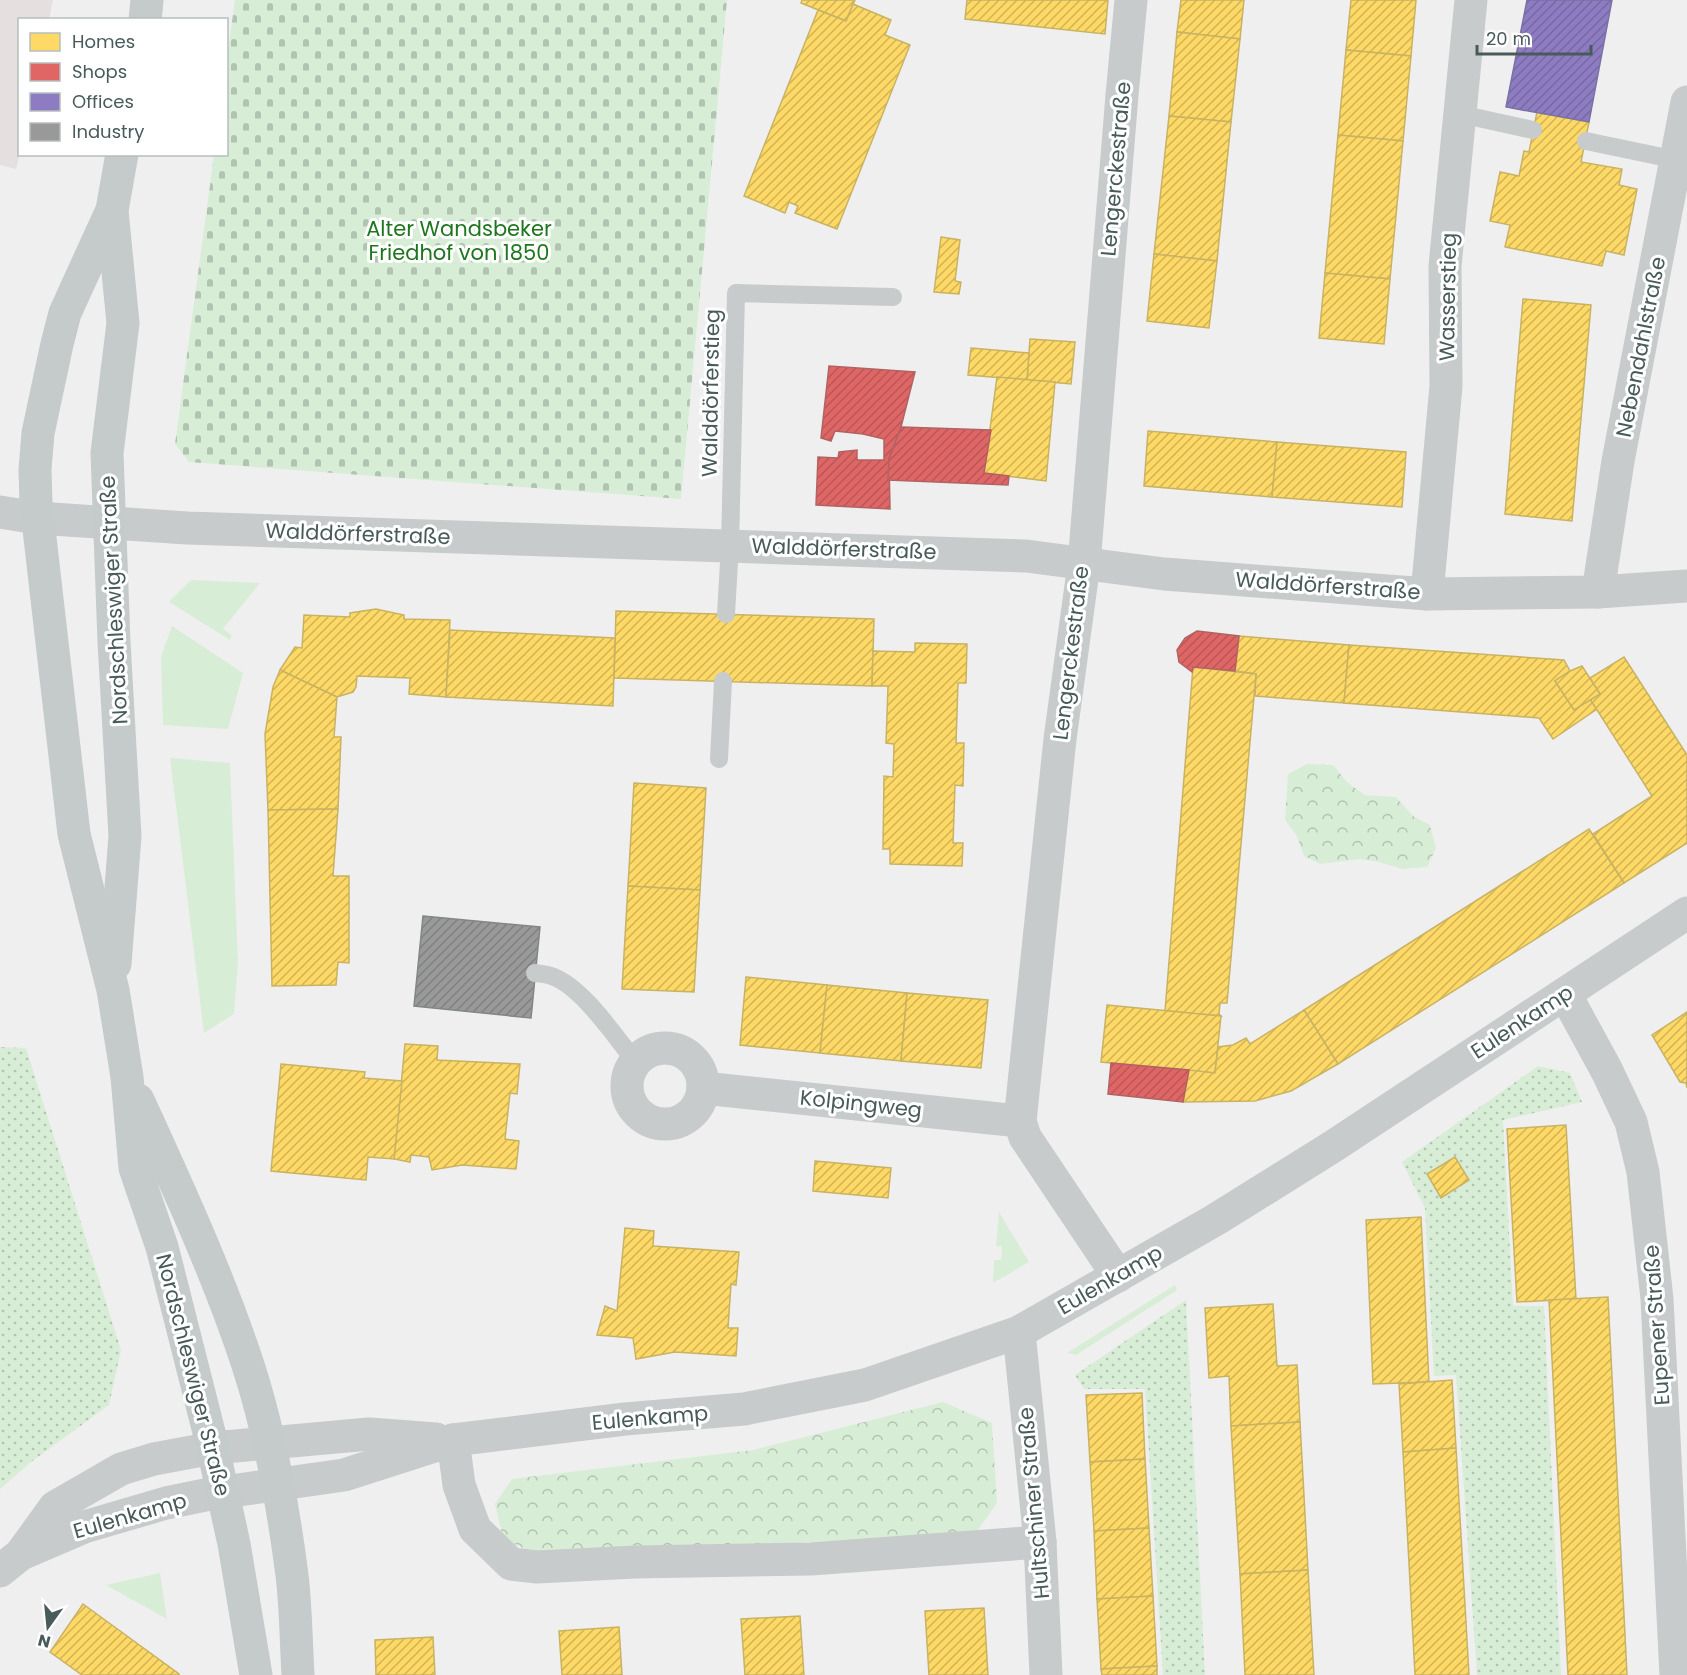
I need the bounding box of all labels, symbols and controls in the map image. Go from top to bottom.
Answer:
legend [18,18,228,156]
scale bar [1477,18,1591,56]
text: 20 m [1486,26,1531,51]
text: Homes [72,29,135,54]
text: Shops [72,59,127,84]
street label: Lengerckestraße [1093,80,1138,257]
text: Offices [72,89,134,114]
text: Industry [72,119,144,144]
park label: Alter Wandsbeker Friedhof von 1850 [366,214,552,267]
street label: Wasserstieg [1432,233,1463,361]
street label: Nebendahlstraße [1609,254,1672,440]
street label: Walddörferstieg [695,309,726,477]
street label: Nordschleswiger Straße [93,475,134,725]
street label: Walddörferstraße [265,516,451,551]
street label: Walddörferstraße [751,531,937,566]
street label: Lengerckestraße [1045,564,1096,742]
street label: Walddörferstraße [1235,565,1421,606]
street label: Eulenkamp [1465,978,1579,1066]
street label: Kolpingweg [799,1083,924,1124]
street label: Eulenkamp [1052,1238,1168,1321]
street label: Eupener Straße [1636,1244,1677,1406]
street label: Nordschleswiger Straße [149,1251,238,1499]
street label: Eulenkamp [591,1398,709,1437]
street label: Hultschiner Straße [1011,1406,1056,1600]
street label: Eulenkamp [70,1485,190,1546]
north arrow [18,1597,78,1657]
text: N [35,1628,53,1654]

